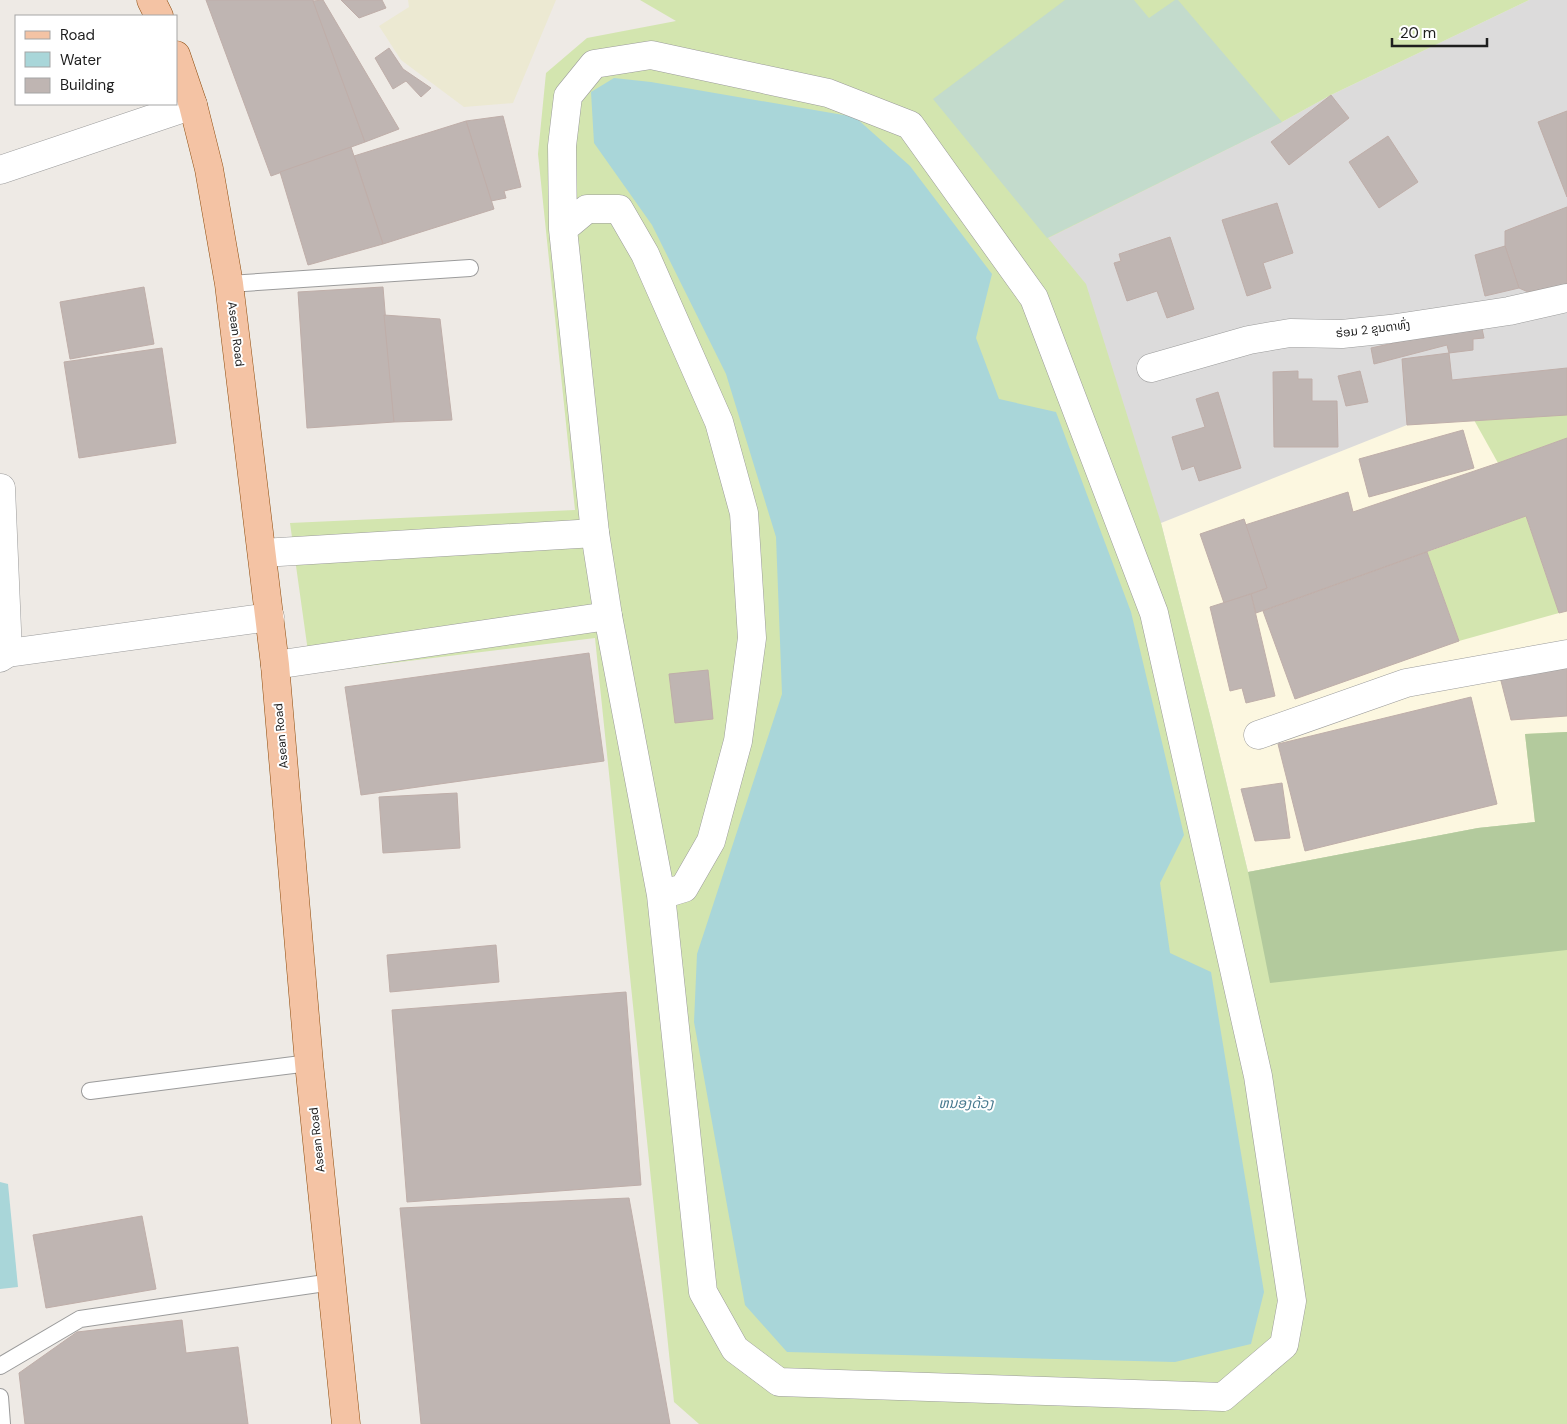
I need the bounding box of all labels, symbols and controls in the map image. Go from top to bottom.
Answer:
legend [15,15,178,105]
scale bar [1392,15,1487,47]
text: 20 m [1400,23,1436,43]
text: Road [60,25,95,45]
text: Water [60,50,102,70]
text: Building [60,75,115,95]
street label: Asean Road [224,301,248,367]
street label: ຮ່ອມ 2 ຂູນຕາທົ່ງ [1335,315,1411,342]
street label: Asean Road [270,703,292,769]
water label: ຫນອງດ້ວງ [939,1094,994,1112]
street label: Asean Road [306,1107,328,1173]

